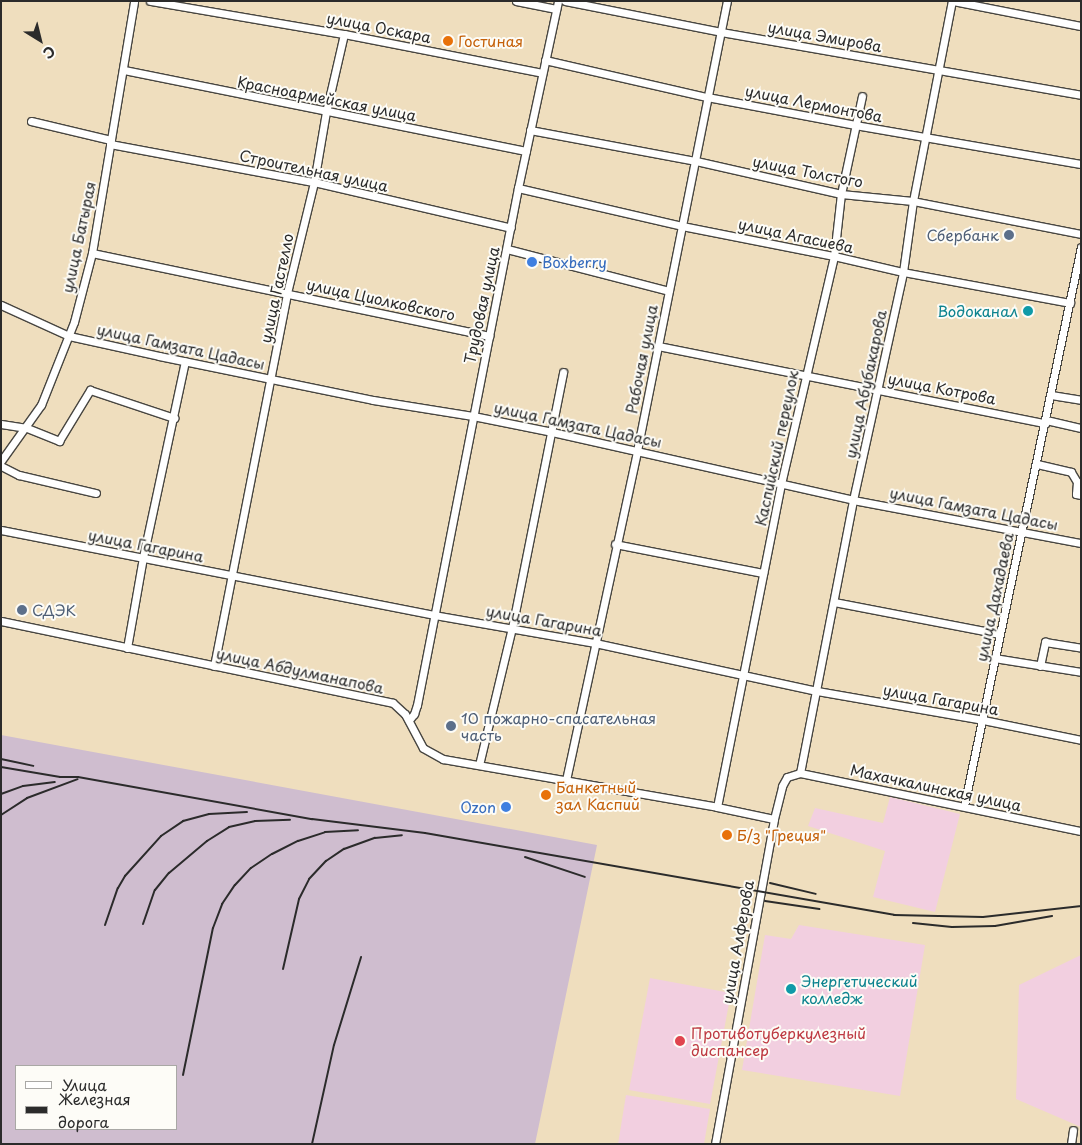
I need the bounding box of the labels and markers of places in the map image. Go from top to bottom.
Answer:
place label: Гостиная [458,32,523,50]
marker: Гостиная [442,35,454,47]
place label: Сбербанк [927,226,999,244]
marker: Сбербанк [1003,229,1015,241]
place label: Boxberry [542,253,607,271]
marker: Boxberry [526,256,538,268]
place label: Водоканал [937,302,1018,320]
marker: Водоканал [1022,305,1034,317]
place label: СДЭК [32,601,76,619]
marker: СДЭК [16,604,28,616]
place label: 10 пожарно-спасательная часть [461,708,656,743]
marker: 10 пожарно-спасательная часть [445,720,457,732]
place label: Банкетный зал Каспий [556,777,639,812]
marker: Банкетный зал Каспий [540,789,552,801]
place label: Ozon [460,798,496,816]
marker: Ozon [500,801,512,813]
place label: Б/з "Греция" [737,826,827,844]
marker: Б/з "Греция" [721,829,733,841]
place label: Энергетический колледж [801,971,918,1006]
marker: Энергетический колледж [785,983,797,995]
place label: Противотуберкулезный диспансер [691,1023,866,1058]
marker: Противотуберкулезный диспансер [673,1034,687,1048]

